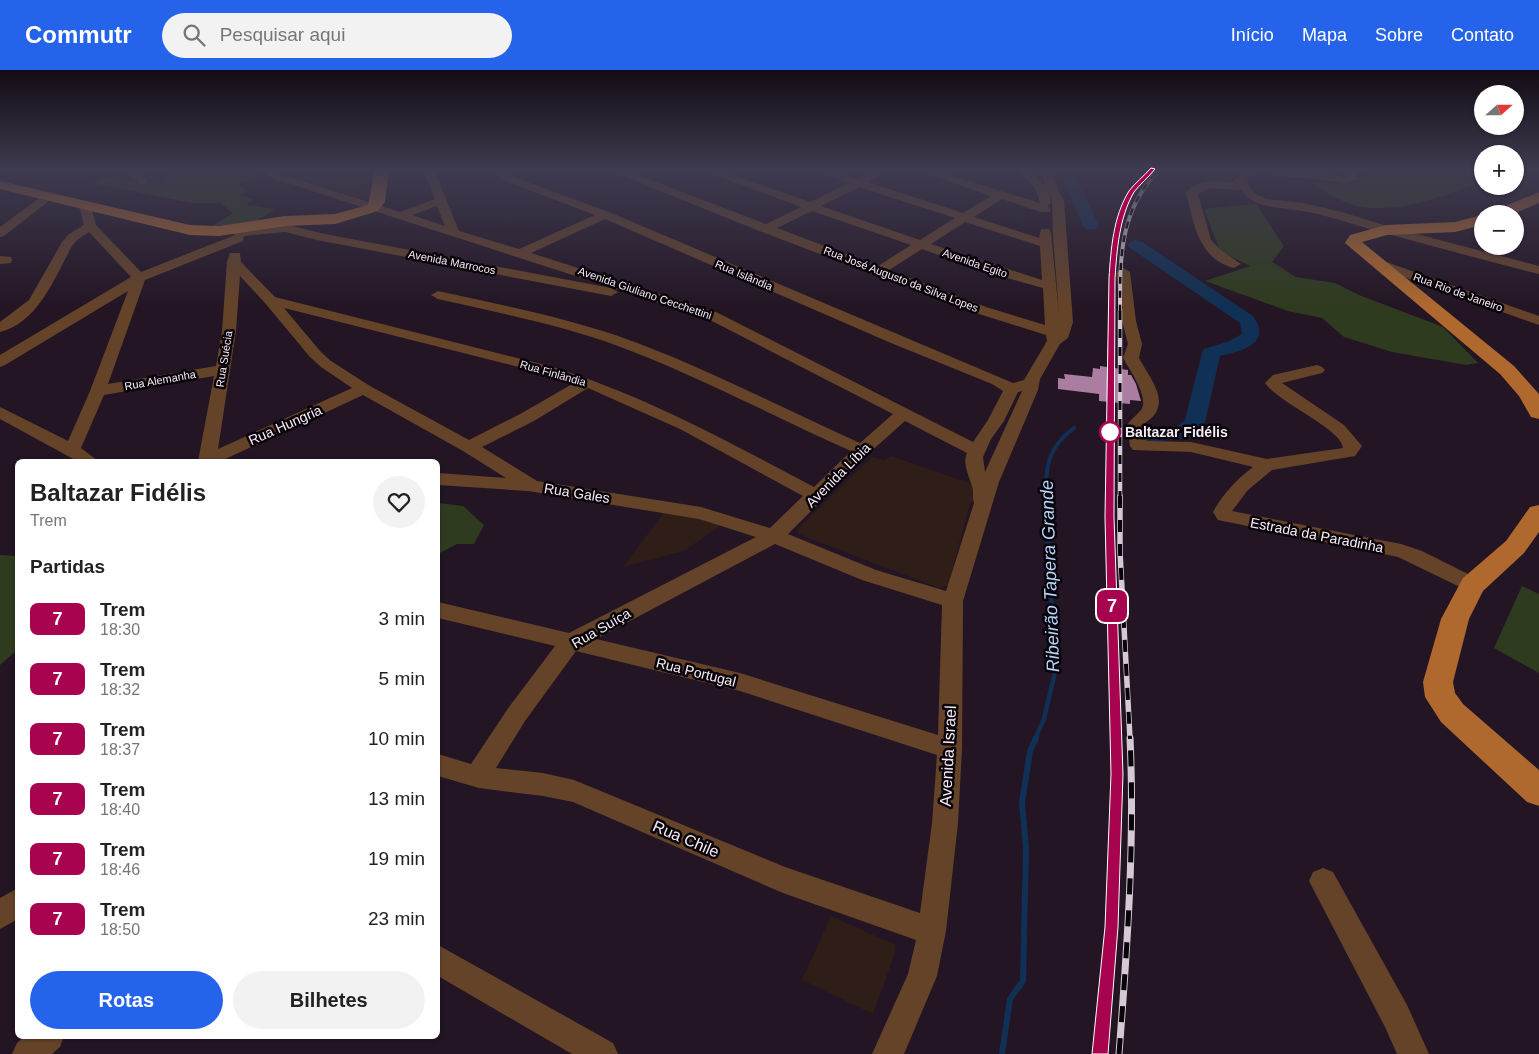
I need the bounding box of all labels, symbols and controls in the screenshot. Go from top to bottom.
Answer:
search box [162,13,512,58]
text: Commutr [25,21,132,48]
icon: search [180,21,208,49]
text: Pesquisar aqui [220,24,345,45]
text: Início [1231,25,1274,45]
text: Mapa [1302,25,1347,45]
text: Sobre [1375,25,1423,45]
text: Contato [1451,25,1514,45]
north arrow [1474,85,1524,135]
map controls [1474,85,1524,255]
button: + [1474,145,1524,195]
button: − [1474,205,1524,255]
street label: Rua José Augusto da Silva Lopes [822,244,980,314]
street label: Avenida Egito [941,246,1009,280]
street label: Avenida Marrocos [407,248,497,276]
street label: Rua Islândia [714,258,775,293]
street label: Avenida Giuliano Cecchettini [577,264,713,322]
street label: Rua Rio de Janeiro [1412,270,1504,314]
street label: Rua Suécia [214,329,235,388]
street label: Rua Finlândia [519,358,588,388]
street label: Rua Alemanha [123,368,197,392]
street label: Rua Hungria [246,402,324,448]
marker: Baltazar Fidélis [1099,421,1121,443]
place label: Baltazar Fidélis [1125,424,1228,440]
street label: Avenida Líbia [802,439,874,511]
button: heart [373,476,425,528]
text: Baltazar Fidélis [30,479,206,506]
water label: Ribeirão Tapera Grande [1037,479,1063,673]
street label: Rua Gales [543,480,611,506]
text: Trem [30,512,67,529]
street label: Estrada da Paradinha [1249,514,1385,556]
text: Partidas [30,556,105,577]
line badge: 7 [1096,590,1128,622]
text: 7 [1107,596,1117,616]
text: Trem [100,599,145,620]
street label: Rua Suíça [569,605,633,651]
text: 3 min [379,608,425,629]
text: 7 [52,609,63,629]
text: 18:30 [100,621,140,638]
street label: Rua Portugal [654,654,738,690]
text: Trem [100,659,145,680]
text: 5 min [379,668,425,689]
text: 7 [52,669,63,689]
text: 18:32 [100,681,140,698]
street label: Avenida Israel [937,705,959,807]
text: Trem [100,719,145,740]
text: 10 min [368,728,425,749]
text: 7 [52,729,63,749]
text: 18:37 [100,741,140,758]
text: Trem [100,779,145,800]
text: 13 min [368,788,425,809]
text: 7 [52,789,63,809]
text: 18:40 [100,801,140,818]
street label: Rua Chile [650,817,722,861]
text: Trem [100,839,145,860]
text: 19 min [368,848,425,869]
text: 7 [52,849,63,869]
text: 18:46 [100,861,140,878]
text: Trem [100,899,145,920]
text: 23 min [368,908,425,929]
text: 7 [52,909,63,929]
text: 18:50 [100,921,140,938]
button: Rotas [30,971,223,1029]
button: Bilhetes [233,971,425,1029]

